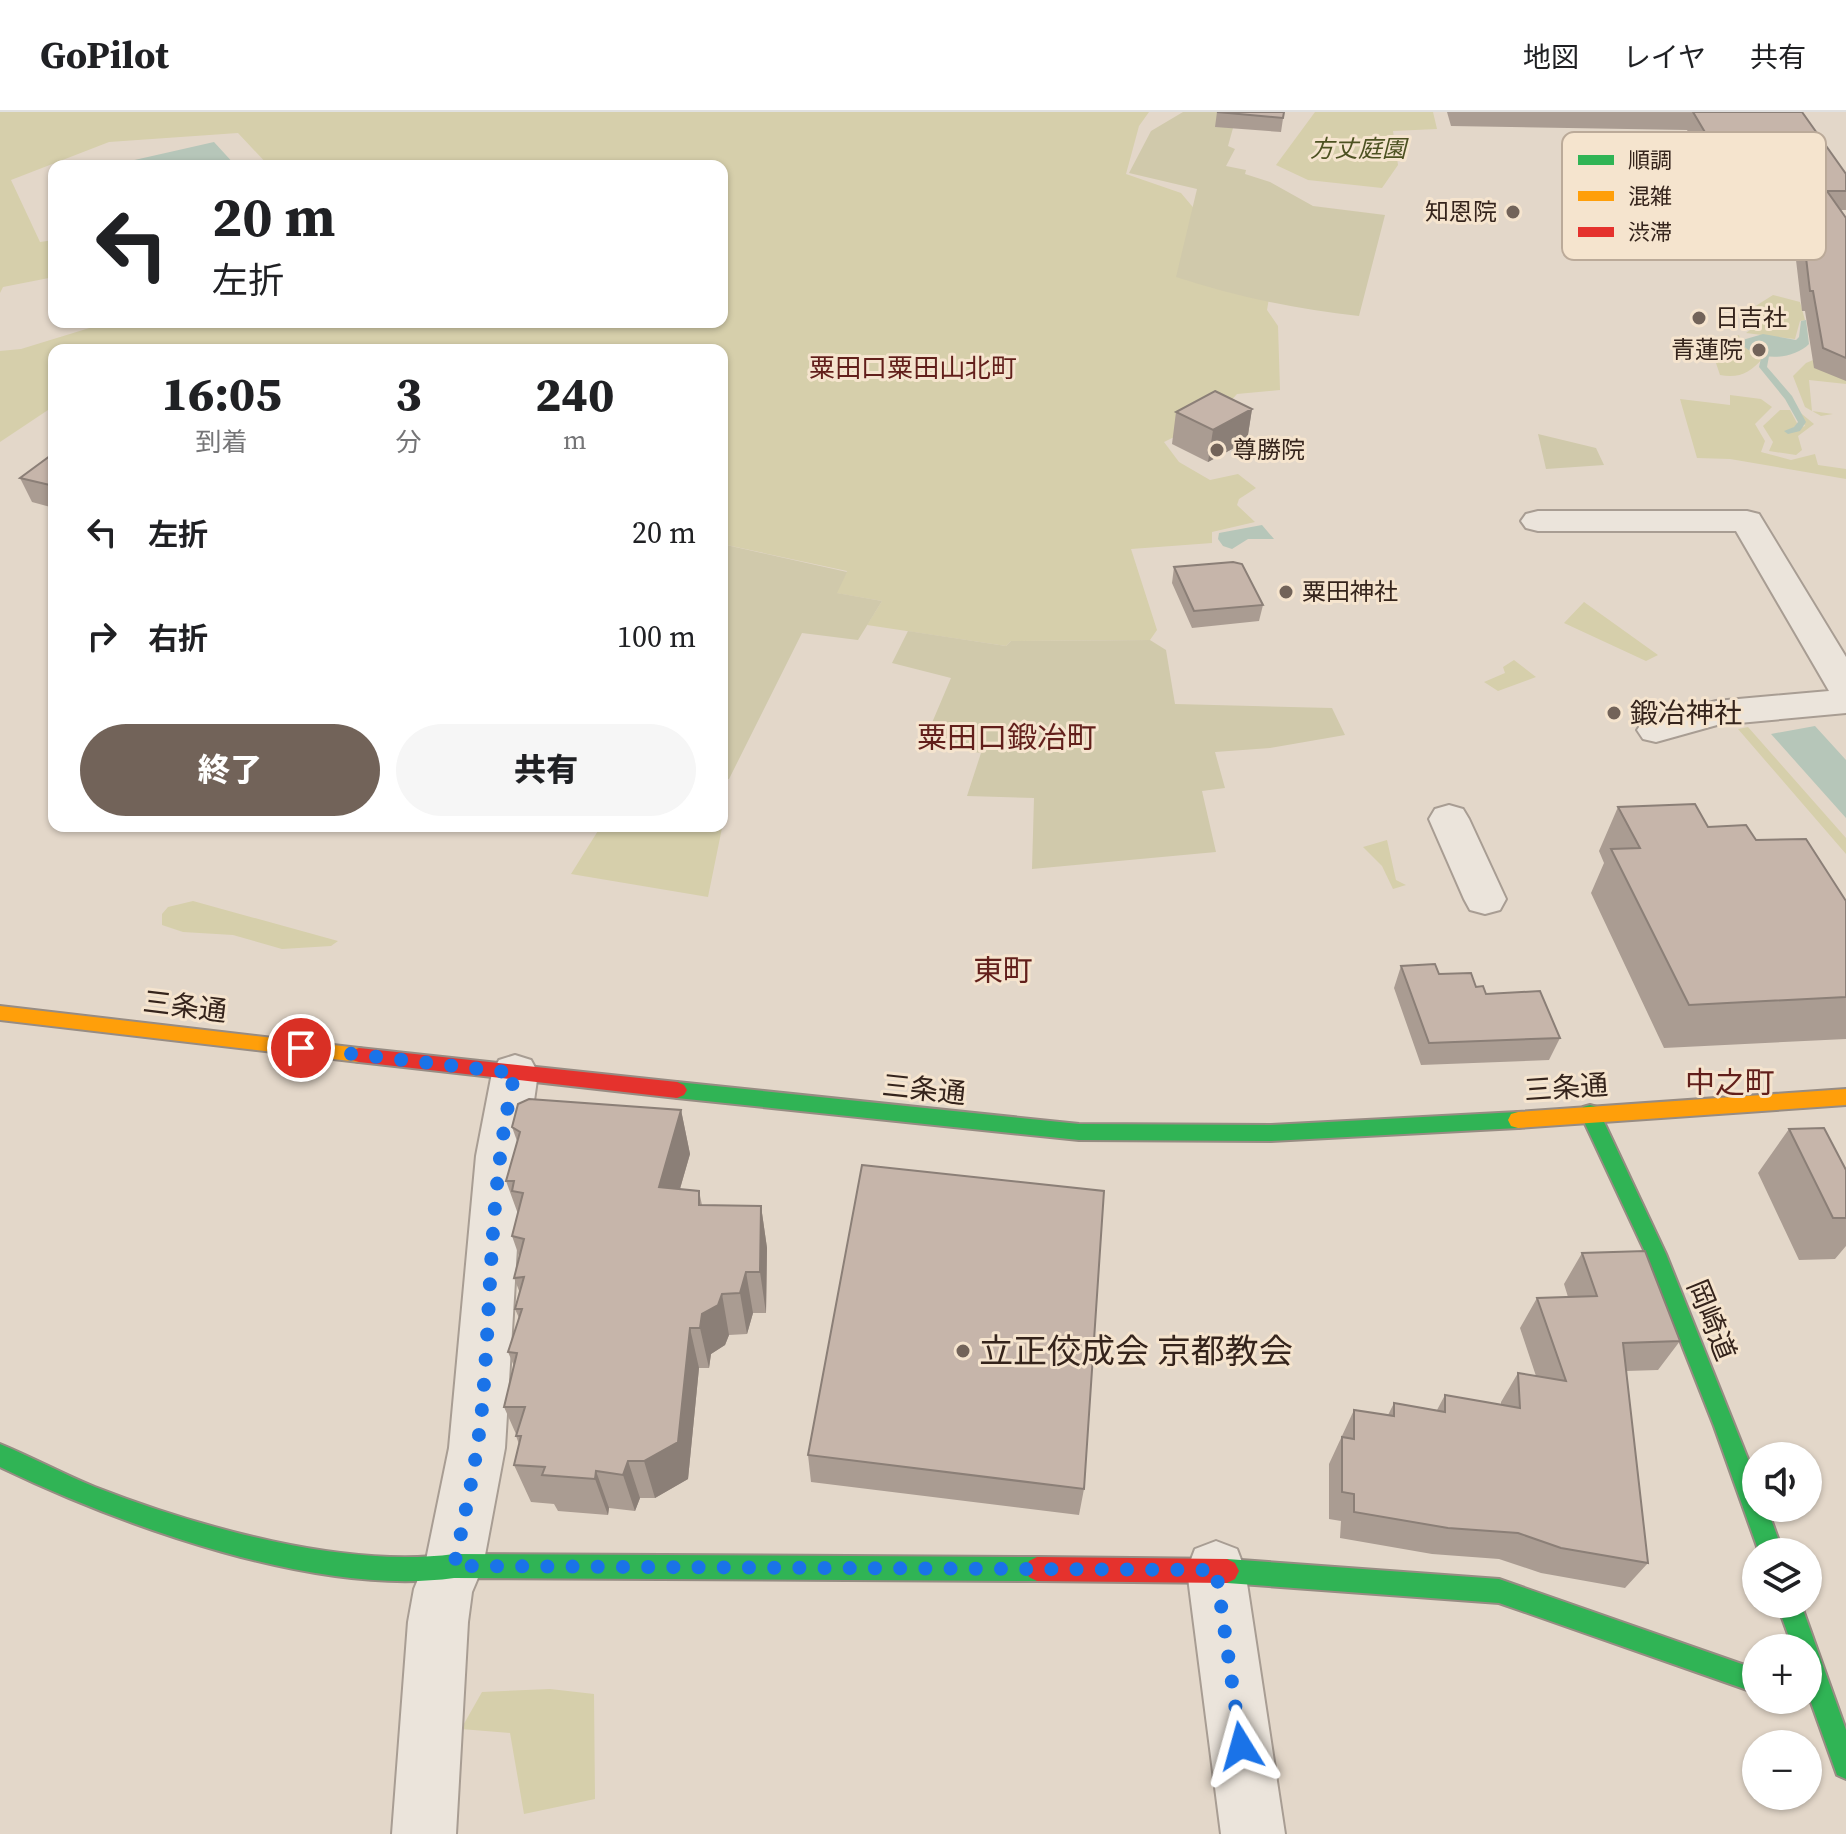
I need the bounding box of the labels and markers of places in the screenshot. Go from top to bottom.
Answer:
place label: 知恩院 [1425,195,1497,228]
marker: 知恩院 [1504,203,1522,221]
place label: 日吉社 [1715,301,1787,334]
marker: 日吉社 [1690,309,1708,327]
place label: 青蓮院 [1671,333,1743,366]
marker: 青蓮院 [1750,341,1768,359]
place label: 尊勝院 [1233,433,1305,466]
marker: 尊勝院 [1208,441,1226,459]
place label: 粟田神社 [1302,575,1398,608]
marker: 粟田神社 [1277,583,1295,601]
place label: 鍛冶神社 [1630,694,1742,732]
marker: 鍛冶神社 [1605,704,1623,722]
pin [267,1014,335,1082]
place label: 立正佼成会 京都教会 [979,1328,1293,1374]
marker: 立正佼成会 京都教会 [954,1342,972,1360]

